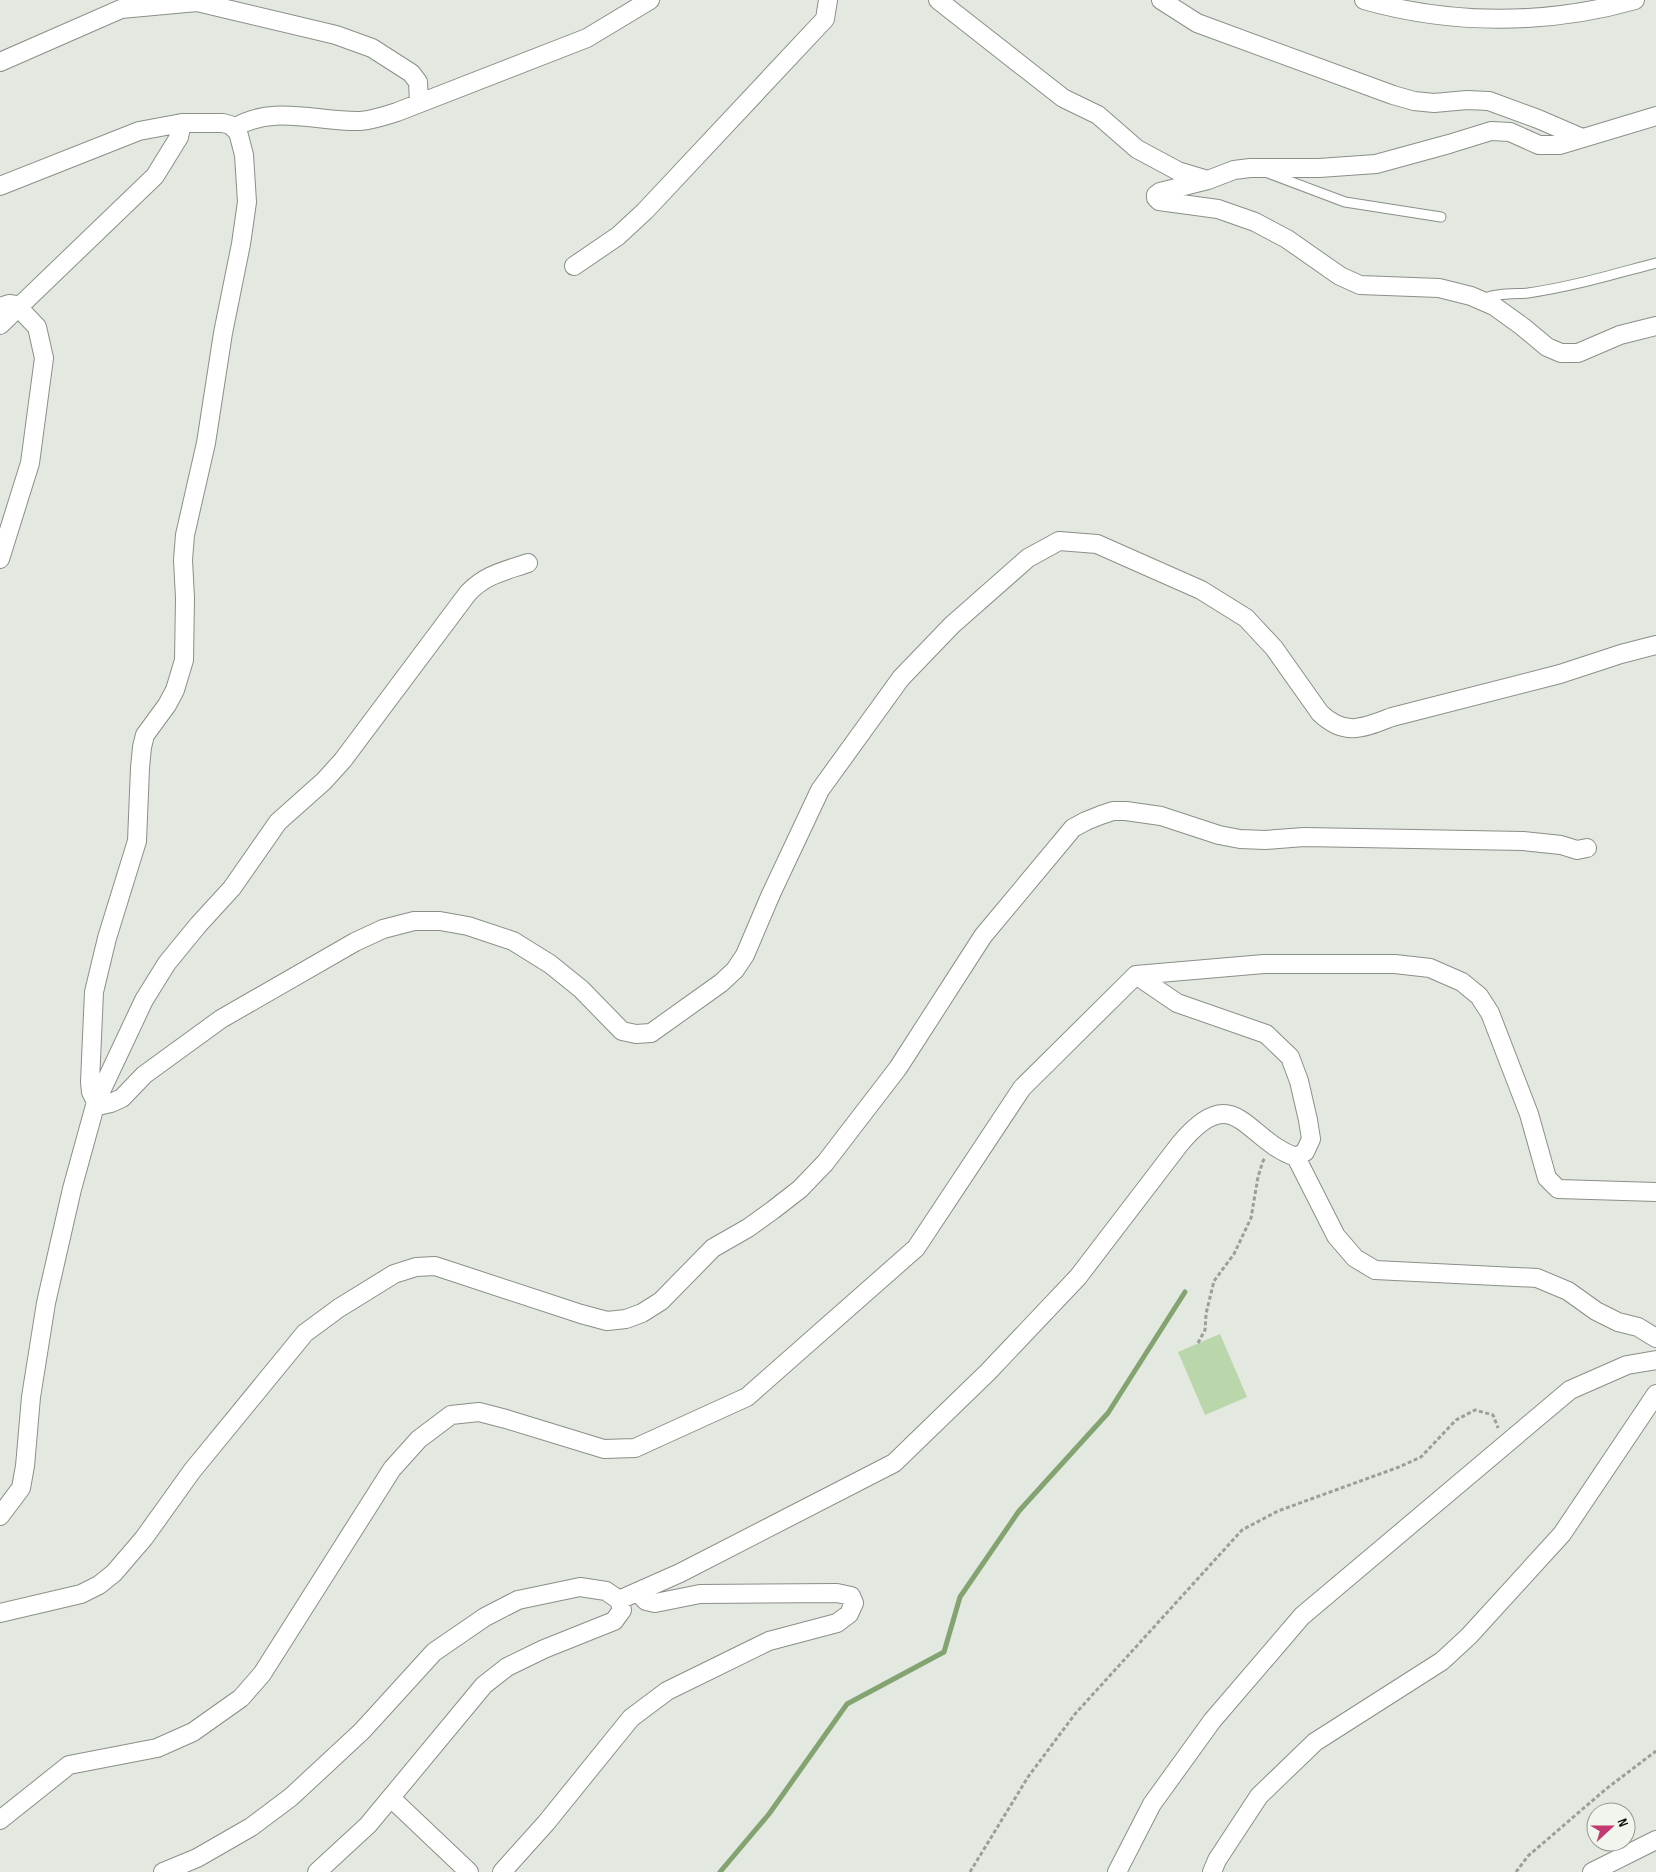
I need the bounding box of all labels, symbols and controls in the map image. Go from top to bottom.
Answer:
north arrow [1586,1802,1636,1852]
text: N [1613,1816,1632,1829]

